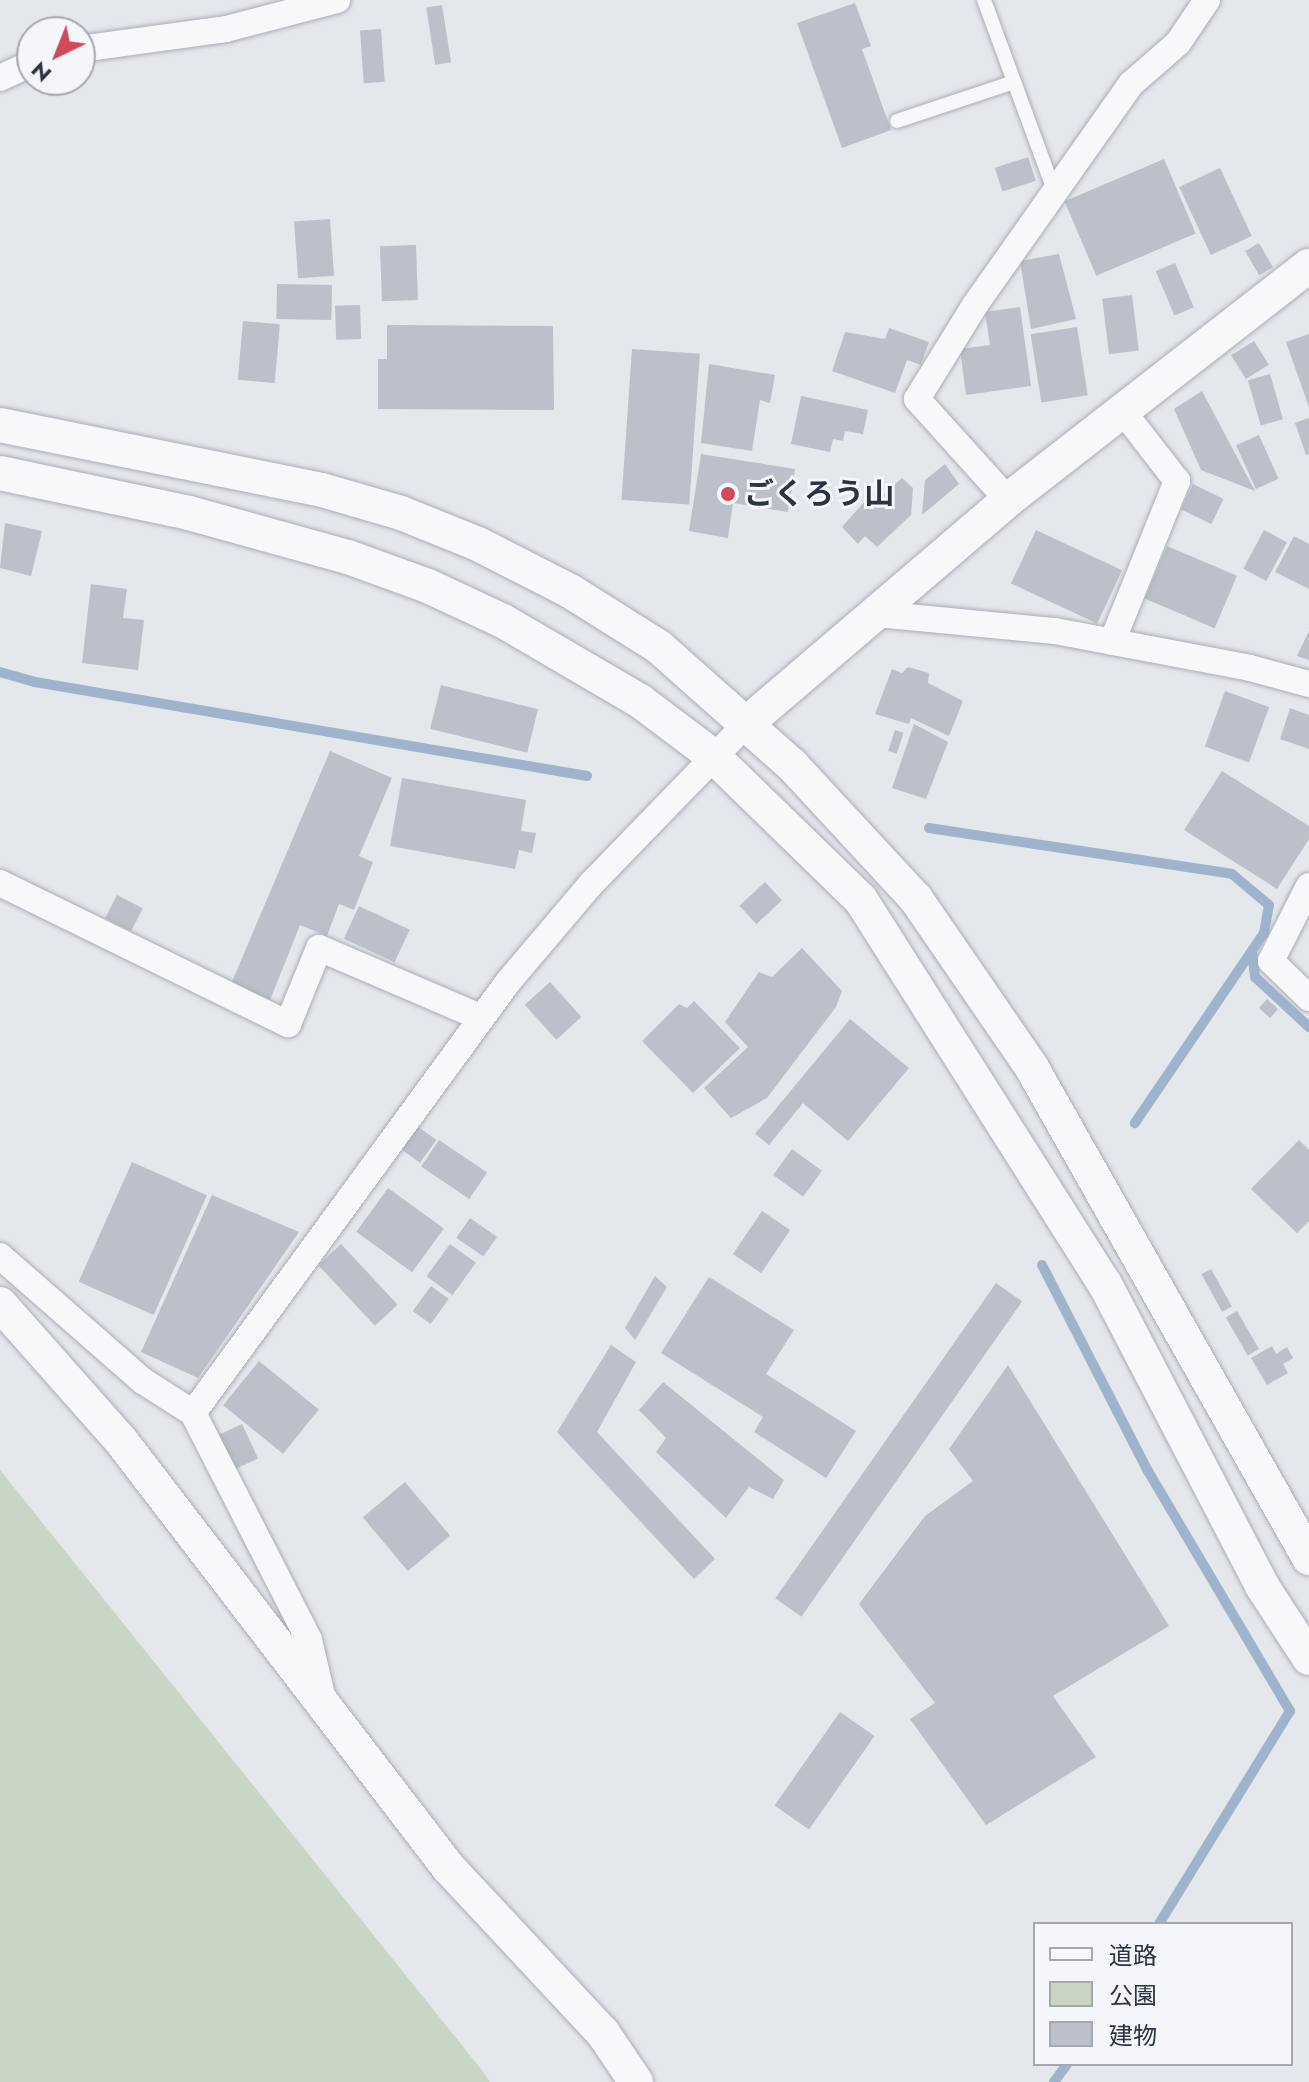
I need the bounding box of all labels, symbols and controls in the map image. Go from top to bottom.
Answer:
north arrow [16,16,96,96]
text: N [24,54,58,90]
place label: ごくろう山 [744,476,894,512]
marker: ごくろう山 [719,485,737,503]
legend [1033,1922,1293,2066]
text: 道路 [1109,1938,1157,1973]
text: 公園 [1109,1978,1157,2013]
text: 建物 [1109,2018,1157,2053]

